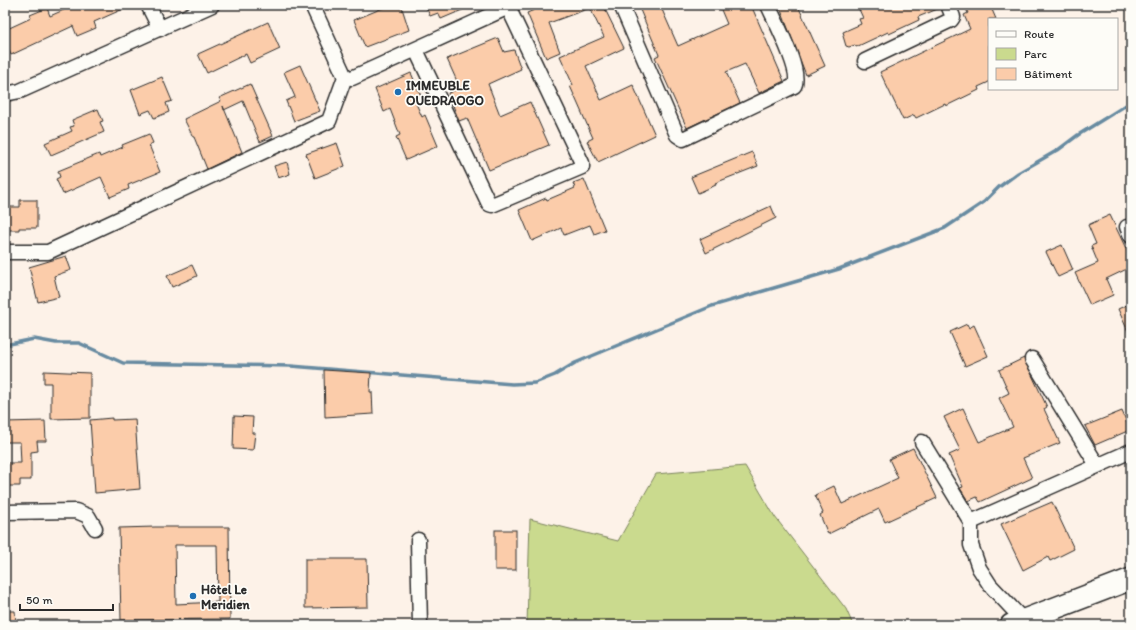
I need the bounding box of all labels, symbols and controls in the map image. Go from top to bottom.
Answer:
legend [988,18,1118,90]
text: Route [1024,27,1054,41]
text: Parc [1024,47,1047,61]
text: Bâtiment [1024,67,1073,81]
place label: IMMEUBLE OUEDRAOGO [406,78,484,108]
marker: IMMEUBLE OUEDRAOGO [393,87,403,97]
place label: Hôtel Le Meridien [201,582,250,612]
scale bar [20,586,113,612]
marker: Hôtel Le Meridien [188,591,198,601]
text: 50 m [26,593,52,607]

